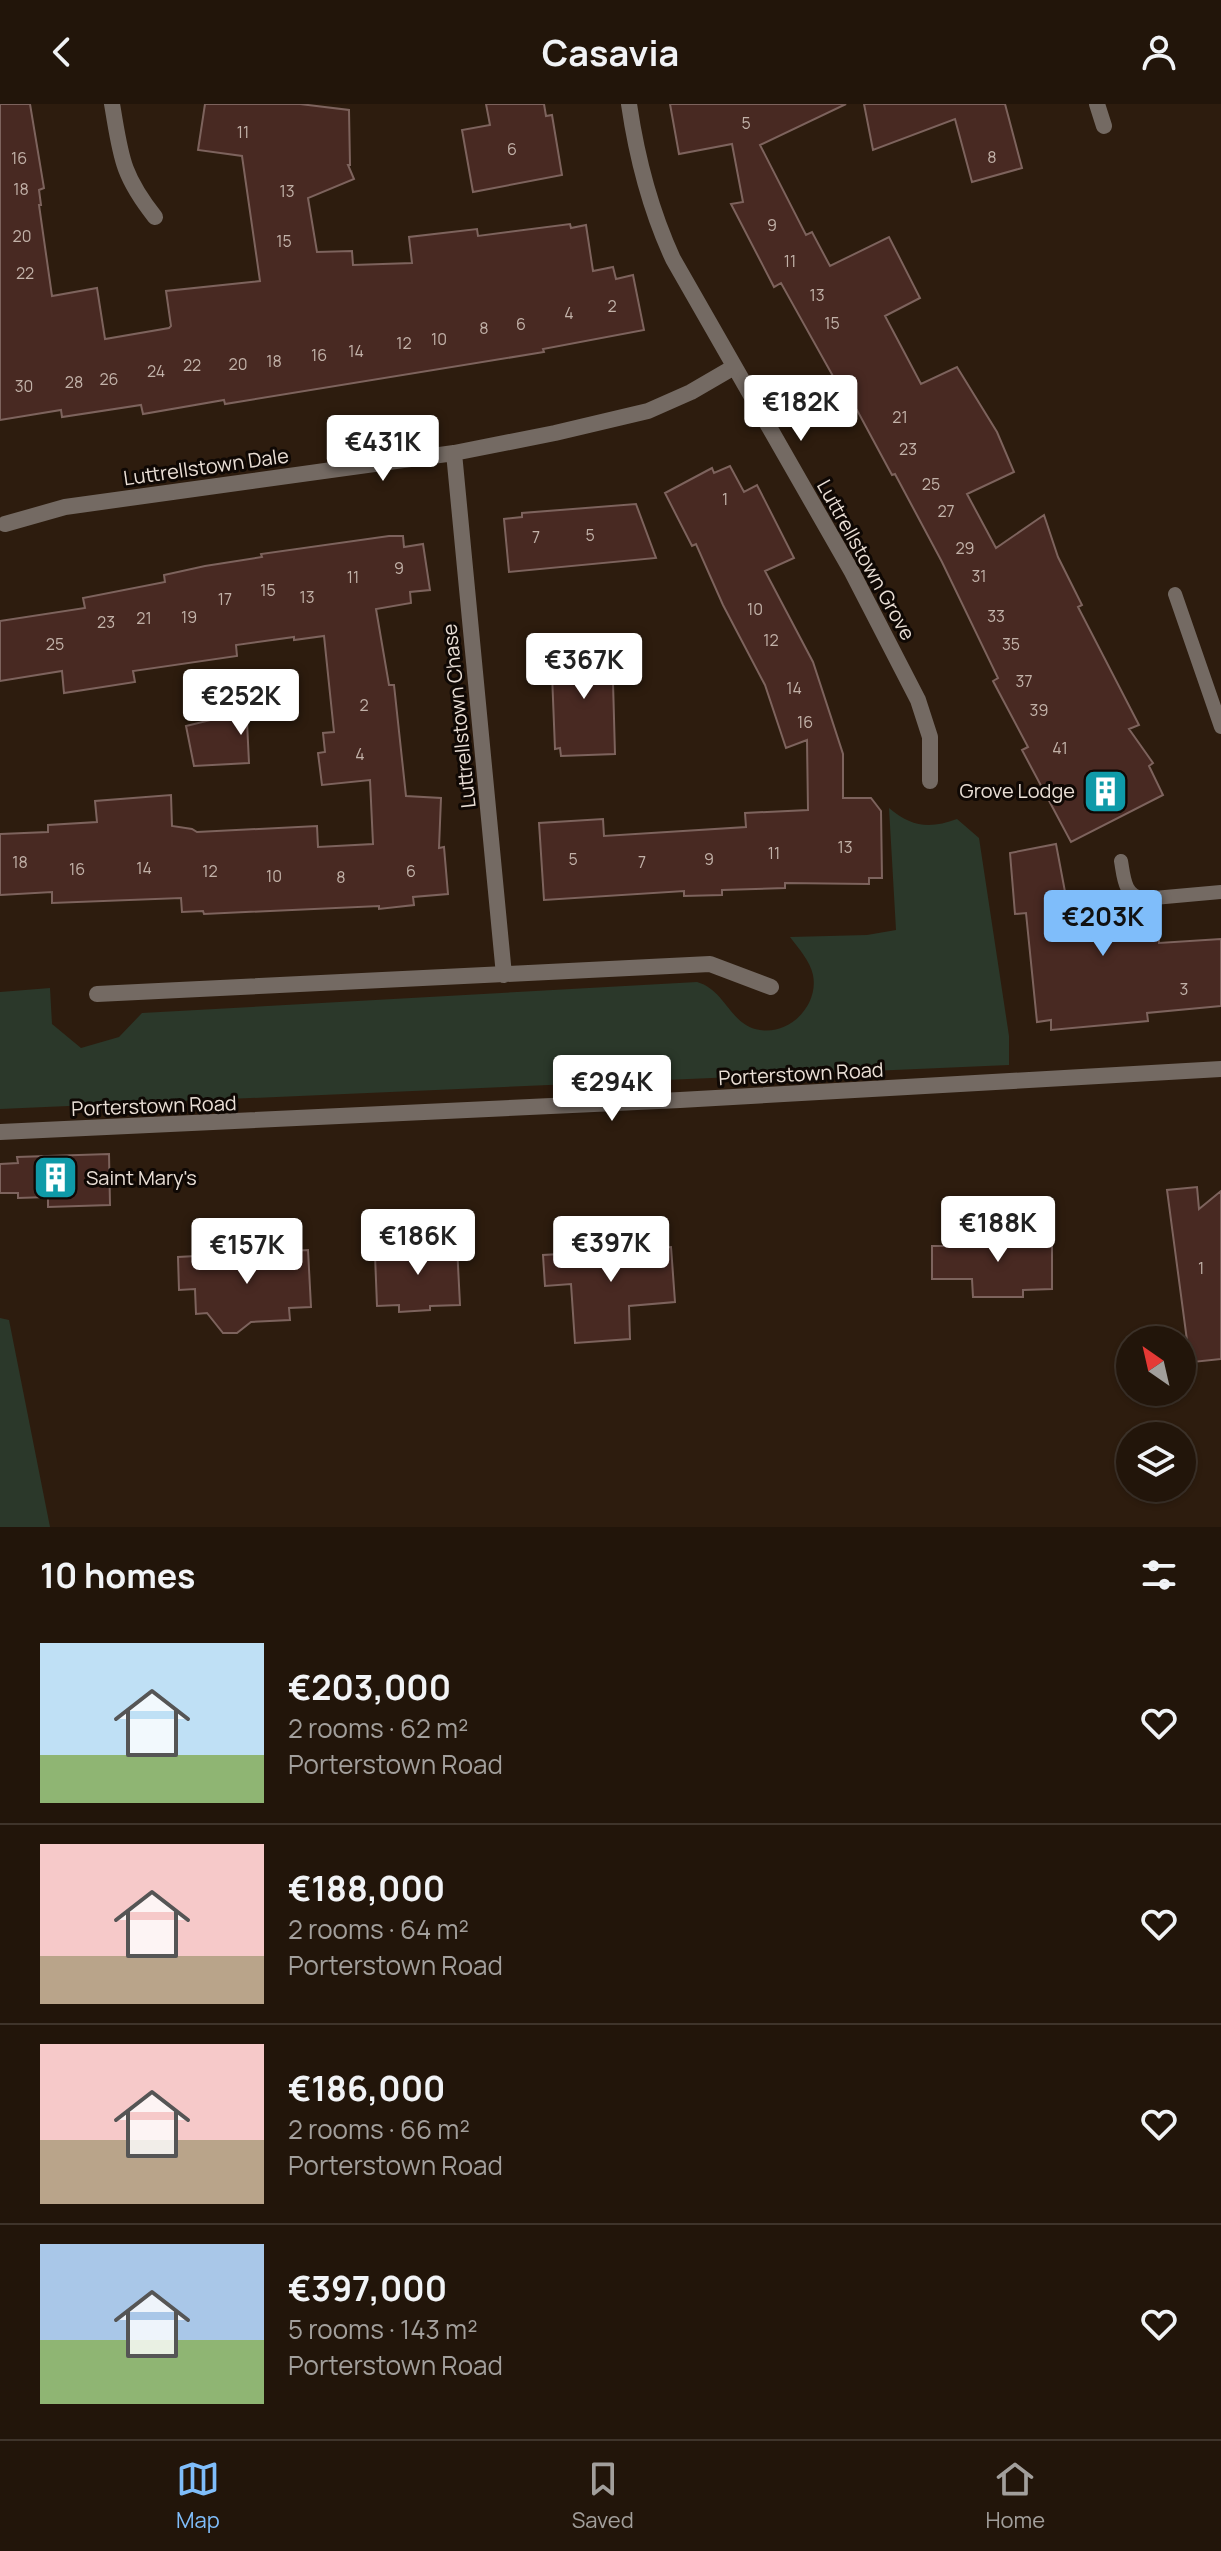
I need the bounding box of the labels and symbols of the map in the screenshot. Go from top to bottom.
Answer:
house number: 5 [741,112,751,134]
house number: 11 [237,121,249,143]
house number: 6 [507,138,517,160]
house number: 8 [987,146,997,168]
house number: 16 [11,147,27,169]
house number: 18 [13,178,29,200]
house number: 13 [279,180,295,202]
house number: 9 [767,214,777,236]
house number: 20 [13,225,31,247]
house number: 15 [276,230,292,252]
house number: 11 [784,250,796,272]
house number: 22 [16,262,34,284]
house number: 13 [809,284,825,306]
house number: 2 [607,295,617,317]
house number: 4 [564,302,574,324]
house number: 15 [824,312,840,334]
house number: 6 [516,313,526,335]
house number: 8 [479,317,489,339]
house number: 10 [431,328,447,350]
house number: 12 [396,332,412,354]
house number: 14 [348,340,364,362]
house number: 16 [311,344,327,366]
house number: 18 [266,350,282,372]
house number: 20 [229,353,247,375]
house number: 22 [183,354,201,376]
house number: 24 [147,360,165,382]
house number: 26 [99,368,119,390]
house number: 28 [65,371,83,393]
house number: 30 [15,375,33,397]
pin: €182K [745,375,857,443]
house number: 21 [892,406,908,428]
pin: €431K [327,415,439,483]
house number: 23 [899,438,917,460]
street label: Luttrellstown Dale [122,442,290,491]
house number: 25 [922,473,940,495]
street label: Luttrellstown Grove [811,475,922,645]
house number: 1 [722,488,728,510]
house number: 27 [937,500,955,522]
house number: 5 [585,524,595,546]
house number: 7 [532,526,540,548]
house number: 29 [955,537,975,559]
house number: 9 [394,557,404,579]
house number: 31 [971,565,987,587]
house number: 11 [347,566,359,588]
house number: 15 [260,579,276,601]
house number: 13 [299,586,315,608]
house number: 17 [218,588,232,610]
house number: 10 [747,598,763,620]
house number: 33 [987,605,1005,627]
house number: 19 [181,606,197,628]
house number: 21 [136,607,152,629]
house number: 23 [97,611,115,633]
street label: Luttrellstown Chase [435,623,482,810]
house number: 12 [763,629,779,651]
house number: 25 [46,633,64,655]
pin: €367K [528,633,640,701]
house number: 35 [1002,633,1020,655]
pin: €252K [185,669,297,737]
house number: 37 [1016,670,1032,692]
house number: 14 [786,677,802,699]
house number: 2 [359,694,369,716]
house number: 39 [1030,699,1048,721]
house number: 16 [797,711,813,733]
house number: 41 [1052,737,1068,759]
house number: 4 [355,743,365,765]
building icon: Grove Lodge [1082,767,1130,815]
place label: Grove Lodge [960,777,1075,804]
house number: 13 [837,836,853,858]
house number: 11 [768,842,780,864]
house number: 5 [568,848,578,870]
house number: 9 [704,848,714,870]
house number: 18 [12,851,28,873]
house number: 7 [638,851,646,873]
house number: 14 [136,857,152,879]
house number: 16 [69,858,85,880]
house number: 12 [202,860,218,882]
house number: 6 [406,860,416,882]
house number: 10 [266,865,282,887]
house number: 8 [336,866,346,888]
pin: €203K [1047,890,1159,958]
house number: 3 [1180,978,1188,1000]
pin: €294K [556,1055,668,1123]
street label: Porterstown Road [718,1056,884,1091]
street label: Porterstown Road [71,1089,237,1122]
building icon: Saint Mary's [31,1154,79,1202]
place label: Saint Mary's [86,1164,197,1191]
pin: €188K [942,1196,1054,1264]
pin: €186K [362,1209,474,1277]
pin: €397K [555,1216,667,1284]
pin: €157K [191,1218,303,1286]
house number: 1 [1198,1257,1204,1279]
north arrow [1116,1326,1196,1406]

